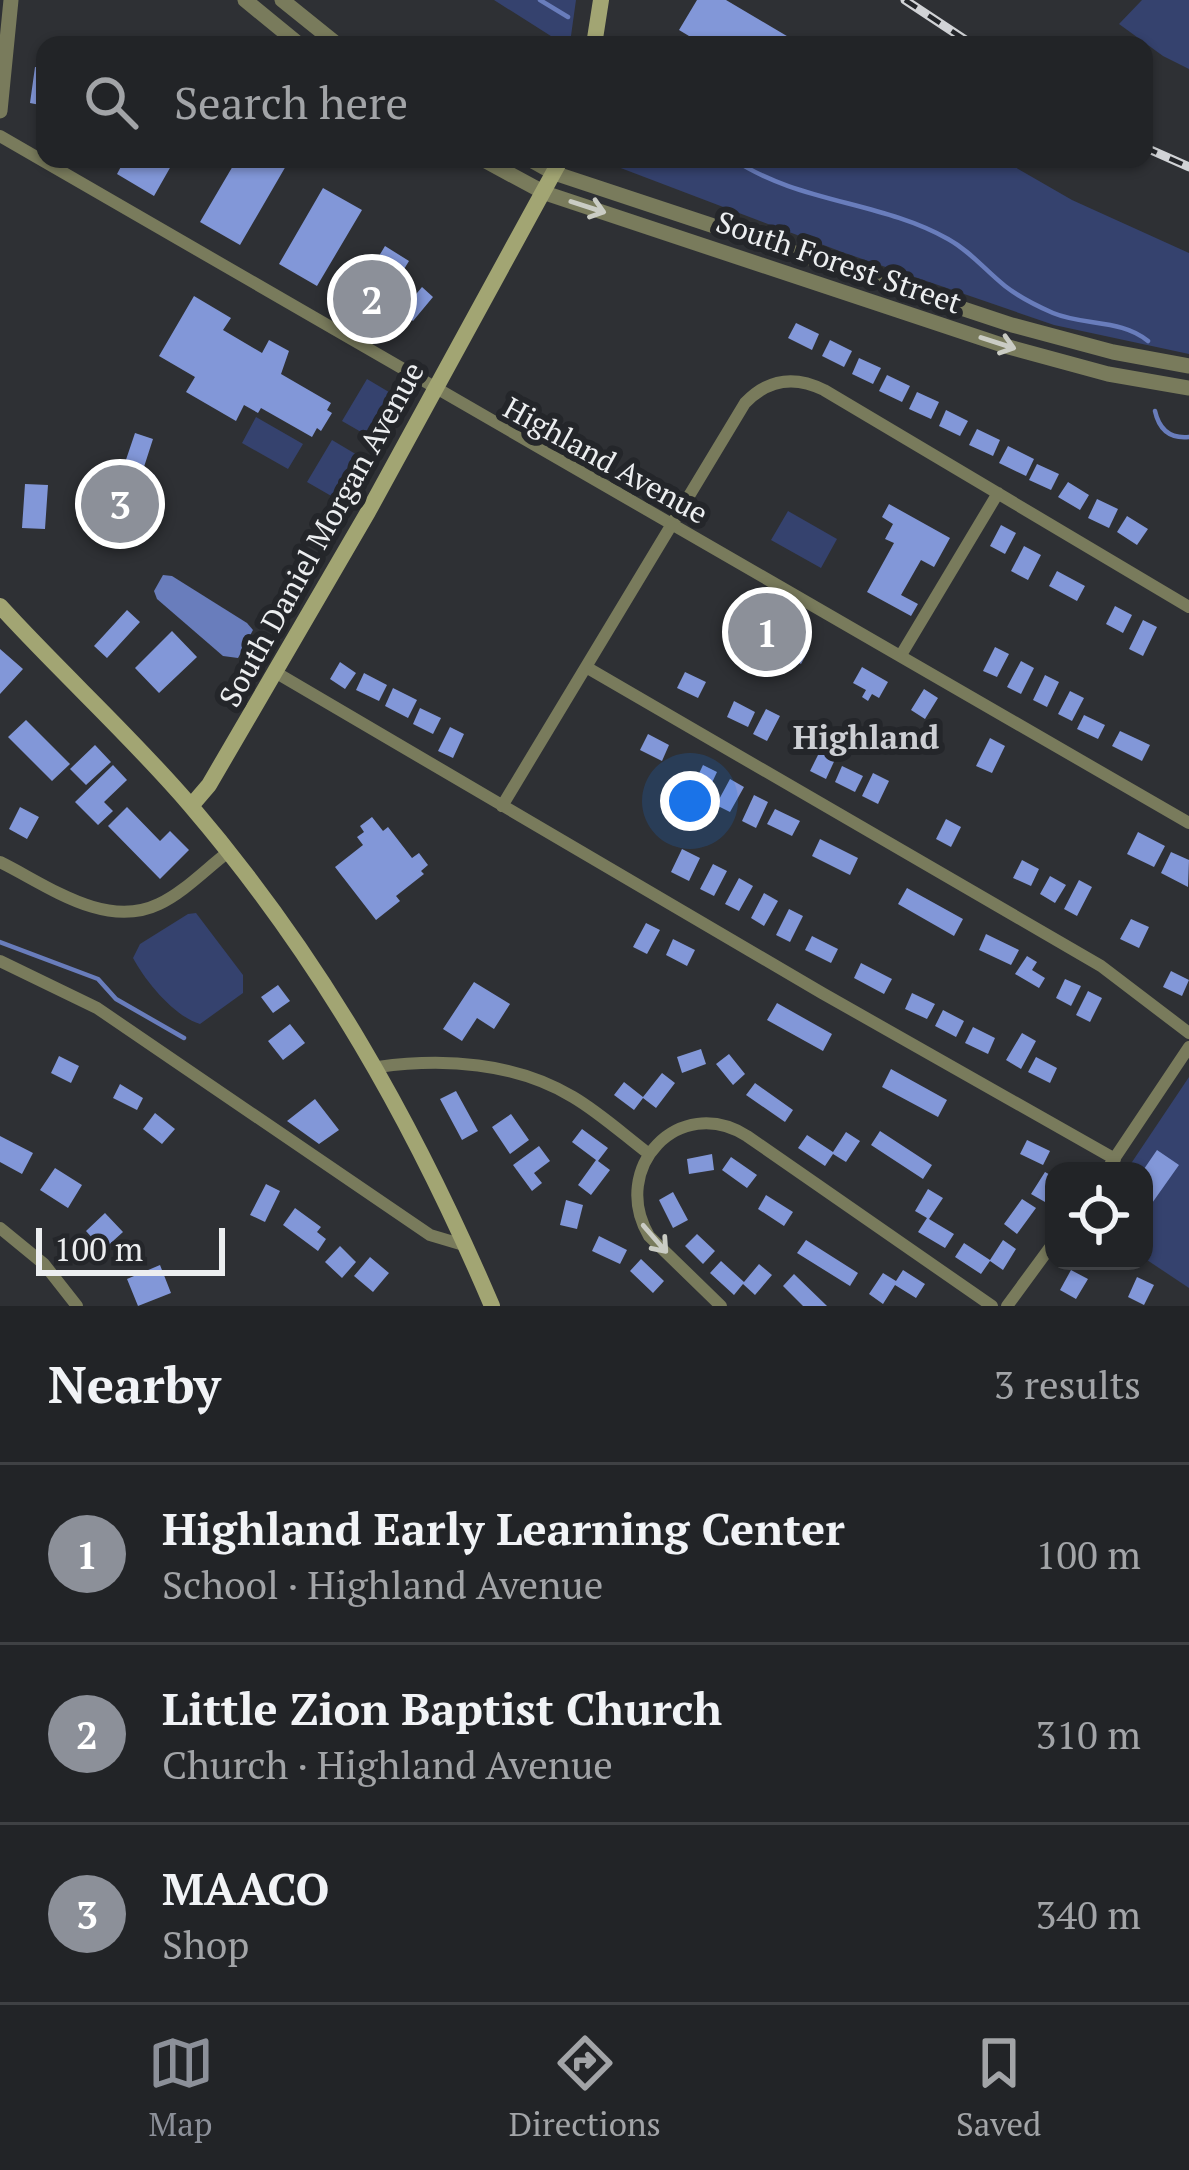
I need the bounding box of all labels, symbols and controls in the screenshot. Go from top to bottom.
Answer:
search box [36,36,1153,168]
icon: search [78,69,144,135]
text: Search here [174,72,408,132]
one-way arrow [568,198,606,220]
street label: South Forest Street [711,201,967,323]
pin: 2 [333,254,411,344]
one-way arrow [978,334,1016,356]
street label: South Daniel Morgan Avenue [209,354,433,714]
street label: Highland Avenue [497,387,715,533]
pin: 3 [81,459,159,549]
pin: 1 [728,587,806,677]
district label: Highland [793,715,939,758]
your location [660,771,720,831]
map controls [1045,1162,1153,1270]
button: locate [1045,1162,1153,1270]
scale bar [36,1222,225,1275]
one-way arrow [641,1224,669,1254]
text: 100 m [54,1227,143,1270]
text: Nearby [48,1350,221,1418]
text: 3 results [994,1358,1141,1410]
text: Highland Early Learning Center [162,1498,845,1558]
text: 1 [76,1528,98,1580]
text: 100 m [1036,1528,1141,1580]
text: School · Highland Avenue [162,1558,603,1610]
text: Little Zion Baptist Church [162,1678,722,1738]
text: 2 [76,1708,98,1760]
text: 310 m [1036,1708,1141,1760]
text: Church · Highland Avenue [162,1738,613,1790]
text: MAACO [162,1858,329,1918]
text: 3 [76,1888,98,1940]
text: 340 m [1036,1888,1141,1940]
text: Shop [162,1918,249,1970]
tab: Map [148,2030,214,2145]
tab: Directions [509,2030,661,2145]
tab: Saved [956,2030,1041,2145]

